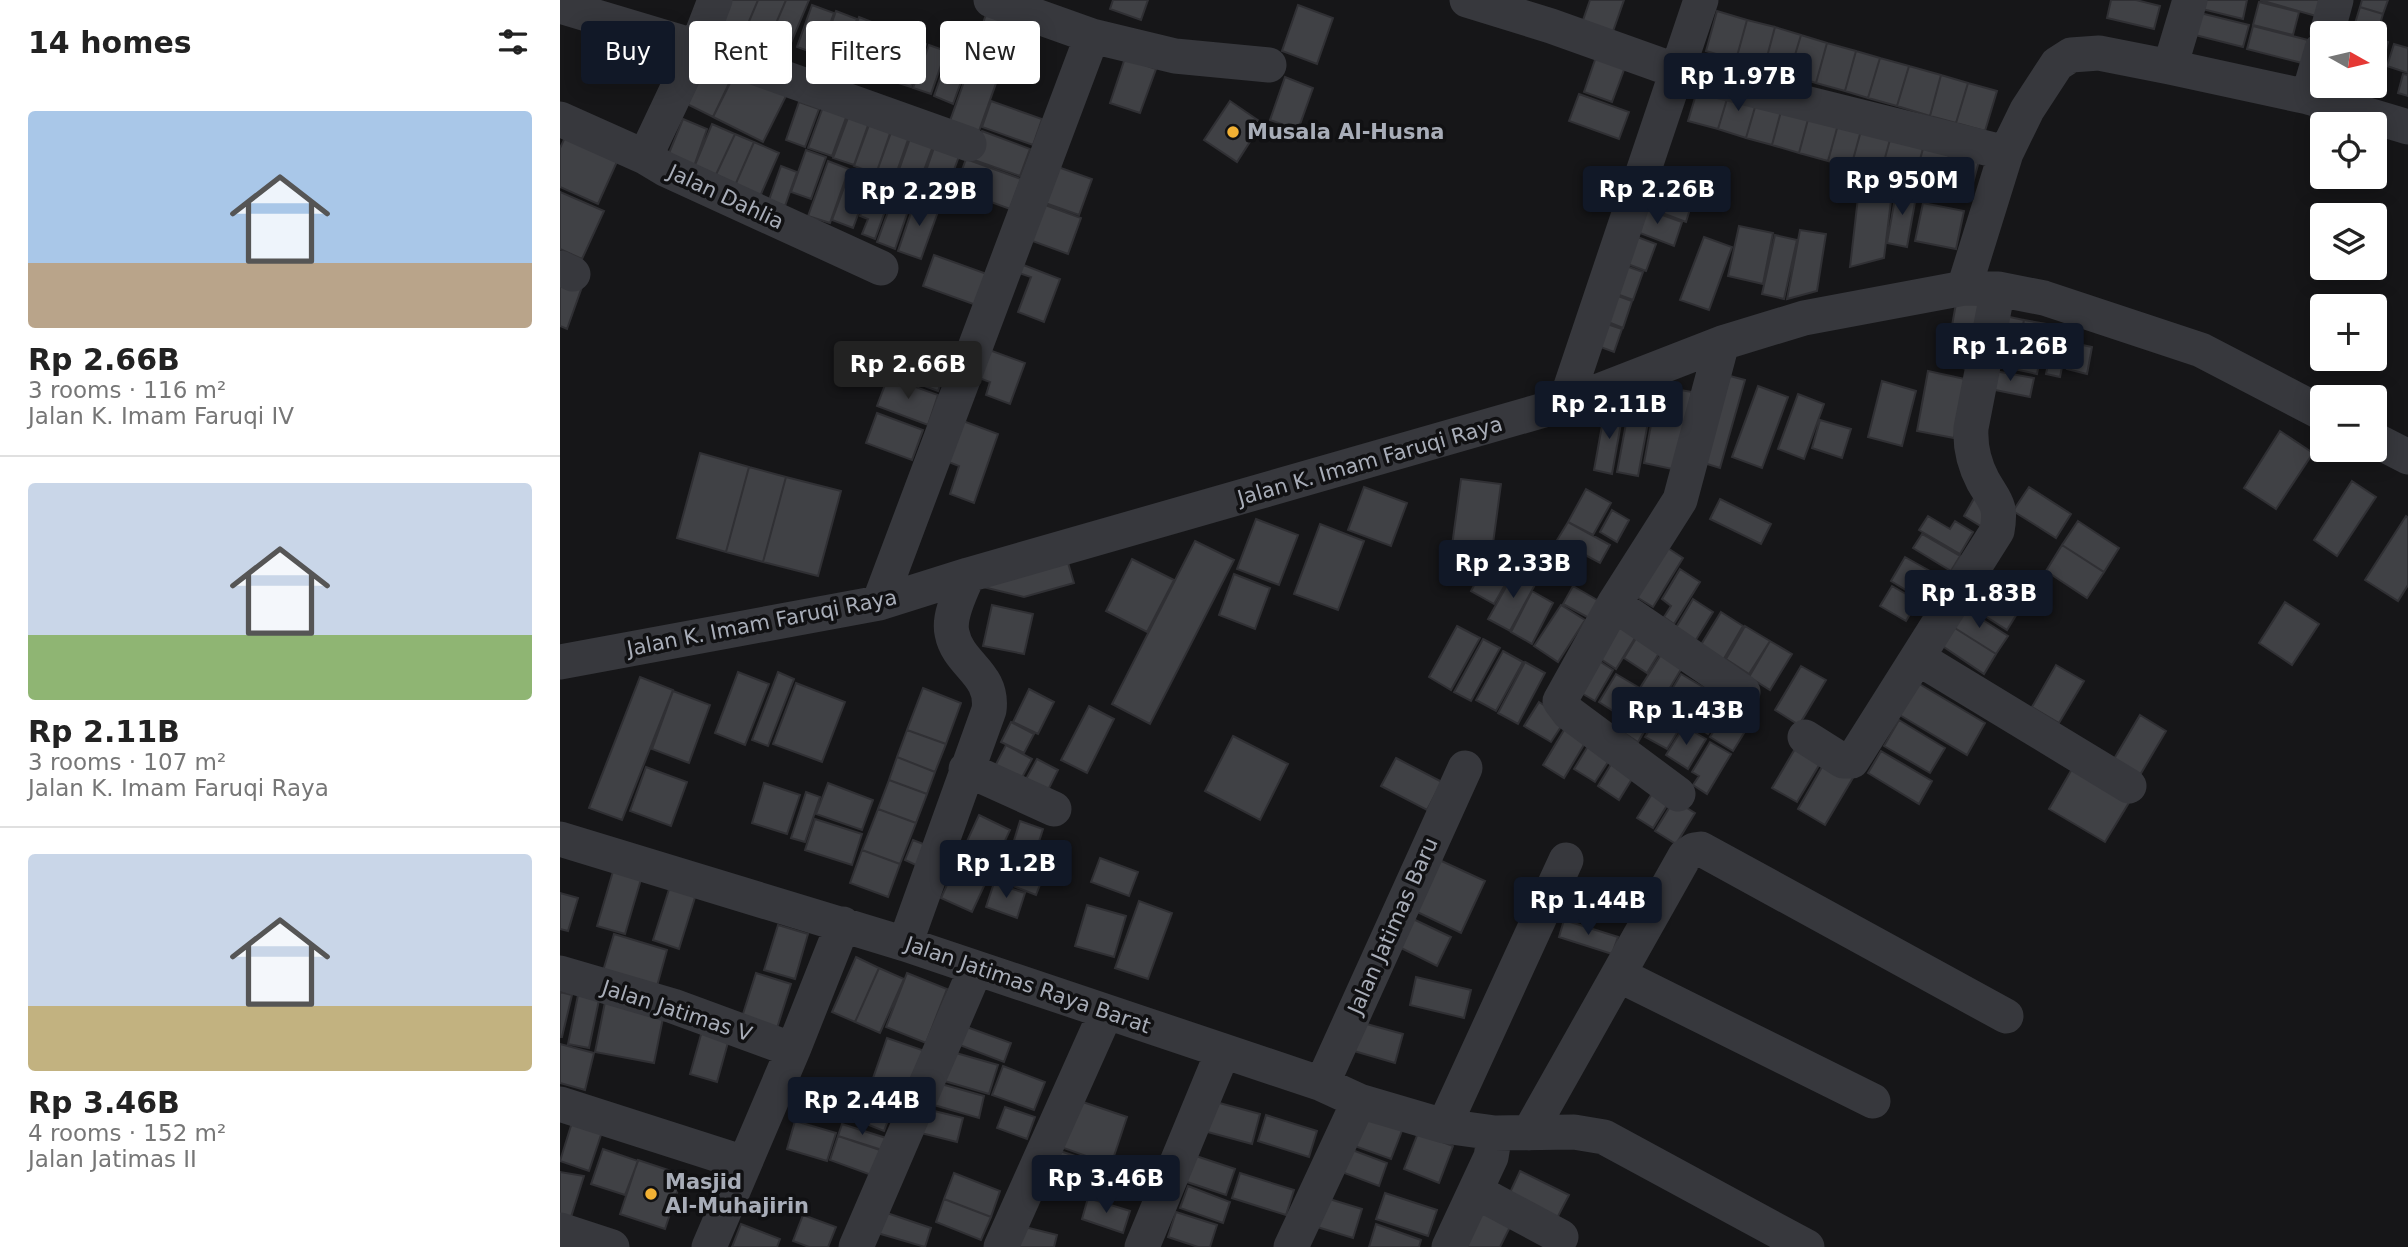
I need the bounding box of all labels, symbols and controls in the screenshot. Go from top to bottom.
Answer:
chip: Buy [581,21,675,84]
chip: Rent [689,21,792,84]
chip: Filters [806,21,926,84]
chip: New [940,21,1040,84]
north arrow [2310,21,2387,98]
map controls [2310,21,2387,462]
icon: filters [494,23,532,61]
text: 14 homes [28,25,192,60]
pin: Rp 1.97B [1666,54,1810,113]
text: Rp 1.97B [1680,63,1796,89]
button: locate [2310,112,2387,189]
place label: Musala Al-Husna [1247,120,1445,144]
marker: Musala Al-Husna [1225,124,1241,140]
icon: home [217,156,343,282]
pin: Rp 950M [1837,158,1967,217]
street label: Jalan Dahlia [663,159,788,234]
pin: Rp 2.26B [1585,166,1729,226]
text: Rp 950M [1845,167,1959,193]
pin: Rp 2.29B [847,168,991,228]
text: Rp 2.26B [1599,176,1715,202]
text: Rp 2.29B [861,178,977,204]
button: layers [2310,203,2387,280]
button: + [2310,294,2387,371]
pin: Rp 1.26B [1938,324,2082,383]
text: Rp 1.26B [1952,333,2068,359]
text: Rp 2.66B [28,342,180,377]
pin: Rp 2.66B [836,342,980,401]
text: Rp 2.66B [850,351,966,377]
text: 3 rooms · 116 m² [28,377,226,403]
pin: Rp 2.11B [1537,382,1681,441]
button: − [2310,385,2387,462]
text: Rp 2.11B [1551,391,1667,417]
text: Jalan K. Imam Faruqi IV [28,403,294,429]
street label: Jalan K. Imam Faruqi Raya [1233,412,1505,511]
icon: home [217,528,343,654]
pin: Rp 2.33B [1441,540,1585,600]
text: Rp 2.33B [1455,550,1571,576]
pin: Rp 1.83B [1907,570,2051,630]
text: Rp 1.83B [1921,580,2037,606]
street label: Jalan K. Imam Faruqi Raya [623,585,899,661]
pin: Rp 1.43B [1614,688,1758,747]
text: Rp 1.43B [1628,697,1744,723]
text: Rp 2.11B [28,714,180,749]
text: 3 rooms · 107 m² [28,749,226,775]
text: Jalan K. Imam Faruqi Raya [28,775,329,801]
street label: Jalan Jatimas Baru [1342,834,1443,1020]
pin: Rp 1.2B [941,841,1071,900]
text: Rp 1.2B [956,850,1056,876]
pin: Rp 1.44B [1516,878,1660,937]
text: Rp 1.44B [1530,887,1646,913]
icon: home [217,899,343,1025]
street label: Jalan Jatimas Raya Barat [900,931,1154,1038]
street label: Jalan Jatimas V [597,975,756,1047]
pin: Rp 2.44B [790,1078,934,1137]
text: Rp 3.46B [28,1085,180,1120]
text: Rp 2.44B [804,1087,920,1113]
text: 4 rooms · 152 m² [28,1120,226,1146]
text: Jalan Jatimas II [28,1146,197,1172]
pin: Rp 3.46B [1034,1156,1178,1215]
text: Rp 3.46B [1048,1165,1164,1191]
place label: Masjid Al-Muhajirin [665,1170,809,1218]
marker: Masjid Al-Muhajirin [643,1186,659,1202]

